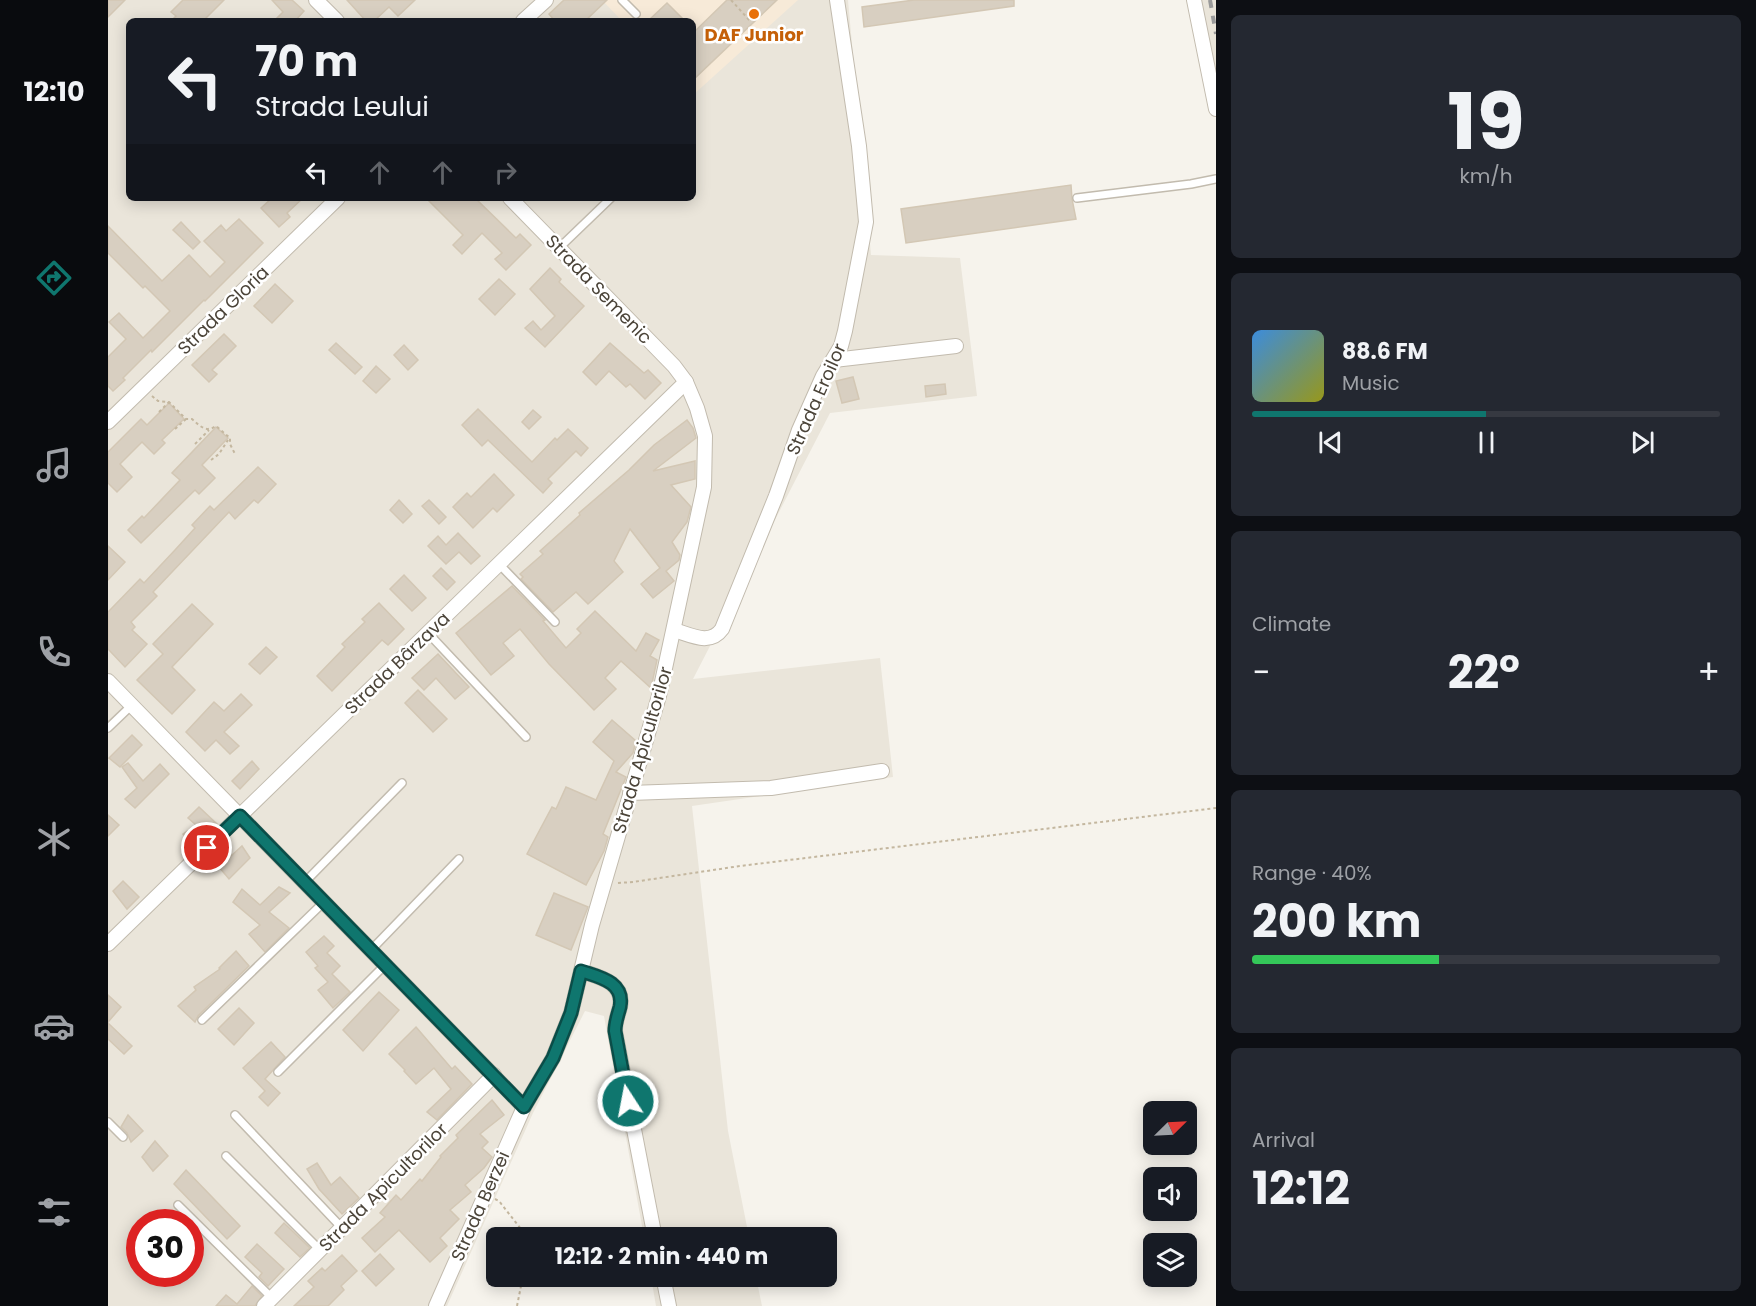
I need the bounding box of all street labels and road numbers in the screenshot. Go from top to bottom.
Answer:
street label: Strada Semenic [540,229,658,349]
street label: Strada Gloria [172,260,274,360]
street label: Strada Eroilor [780,339,852,459]
street label: Strada Bârzava [339,606,455,720]
street label: Strada Apicultorilor [606,663,678,836]
street label: Strada Apicultorilor [313,1117,453,1257]
street label: Strada Berzei [445,1147,515,1265]

